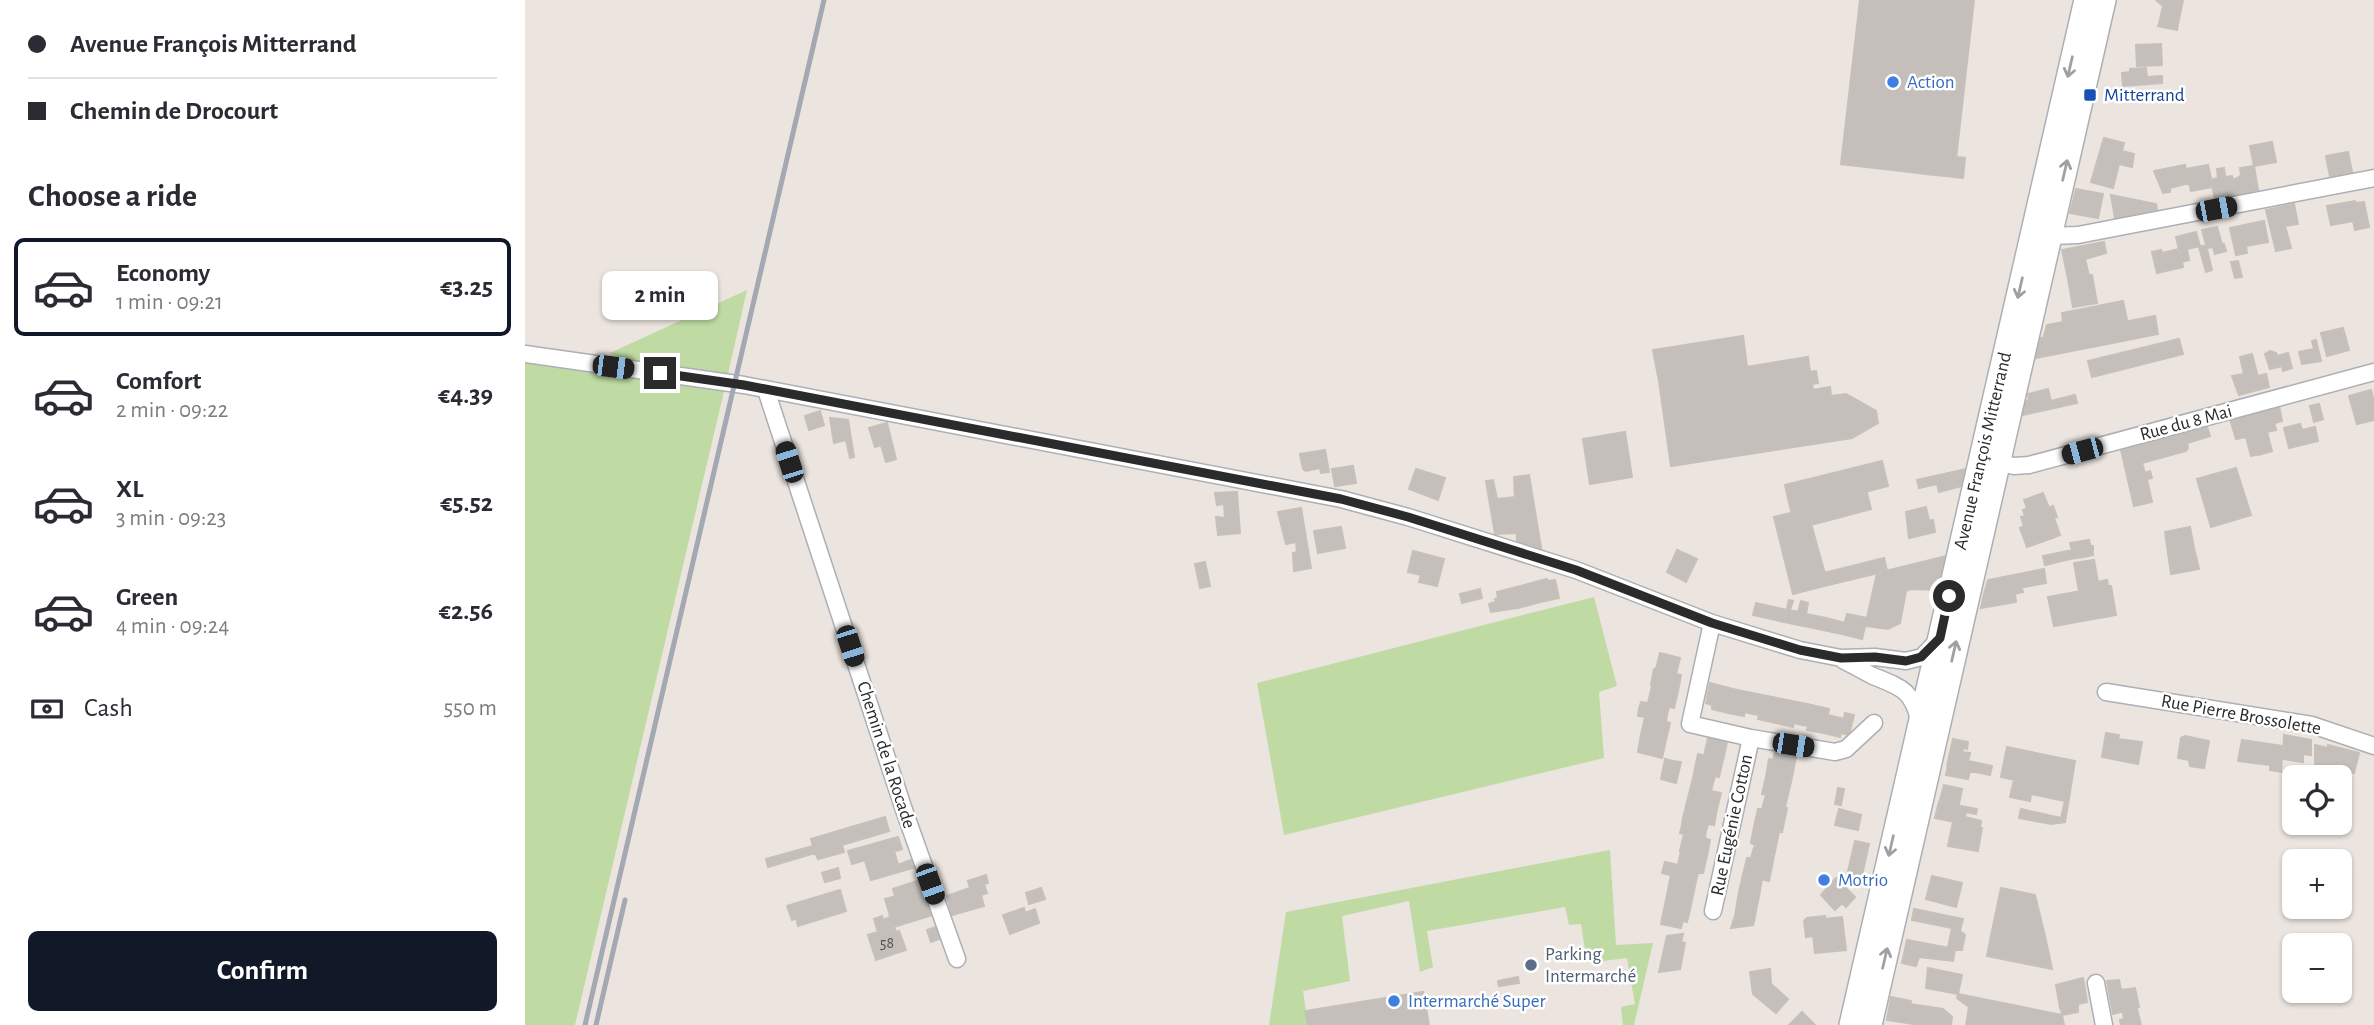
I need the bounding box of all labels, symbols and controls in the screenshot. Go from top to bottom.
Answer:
text: Avenue François Mitterrand [70,31,356,57]
one-way arrow [2063,55,2076,77]
place label: Action [1907,73,1955,92]
marker: Action [1885,74,1901,90]
place label: Mitterrand [2104,86,2185,105]
marker: Mitterrand [2082,87,2098,103]
text: Chemin de Drocourt [70,98,278,124]
one-way arrow [2059,159,2072,182]
text: Choose a ride [28,180,197,212]
car [2194,195,2239,223]
icon: car [32,256,95,319]
text: Economy [116,260,210,286]
callout: 2 min [602,272,718,320]
text: €3.25 [440,274,493,300]
one-way arrow [2013,276,2026,299]
text: 2 min [634,284,686,307]
text: 1 min · 09:21 [116,291,223,314]
street label: Avenue François Mitterrand [1951,350,2015,552]
car [591,354,636,380]
route end [644,357,676,389]
icon: car [32,364,95,427]
text: Comfort [116,368,201,394]
text: €4.39 [438,382,493,408]
text: 2 min · 09:22 [116,399,228,422]
street label: Rue du 8 Mai [2138,402,2234,444]
car [2059,435,2106,467]
car [773,439,806,485]
icon: car [32,472,95,535]
text: XL [116,476,143,502]
text: €5.52 [440,490,493,516]
text: 3 min · 09:23 [116,507,226,530]
icon: car [32,580,95,643]
route start [1933,580,1965,612]
text: Green [116,584,178,610]
text: €2.56 [439,598,493,624]
text: 4 min · 09:24 [116,615,229,638]
car [834,623,867,669]
one-way arrow [1948,640,1962,663]
street label: Chemin de la Rocade [853,679,919,831]
icon: cash [28,690,66,728]
street label: Rue Pierre Brossolette [2160,692,2322,738]
text: Cash [84,695,133,721]
text: 550 m [443,697,497,720]
car [1771,731,1816,759]
street label: Rue Eugénie Cotton [1708,753,1756,897]
map controls [2282,765,2352,1003]
button: locate [2282,765,2352,835]
one-way arrow [1884,834,1898,857]
button: + [2282,849,2352,919]
car [913,861,948,907]
place label: Motrio [1838,871,1888,890]
marker: Motrio [1816,872,1832,888]
button: Confirm [28,931,497,1011]
button: − [2282,933,2352,1003]
house number: 58 [880,935,894,951]
place label: Parking Intermarché [1545,945,1636,986]
one-way arrow [1880,948,1893,970]
marker: Parking Intermarché [1523,957,1539,973]
place label: Intermarché Super [1408,992,1546,1011]
marker: Intermarché Super [1386,993,1402,1009]

